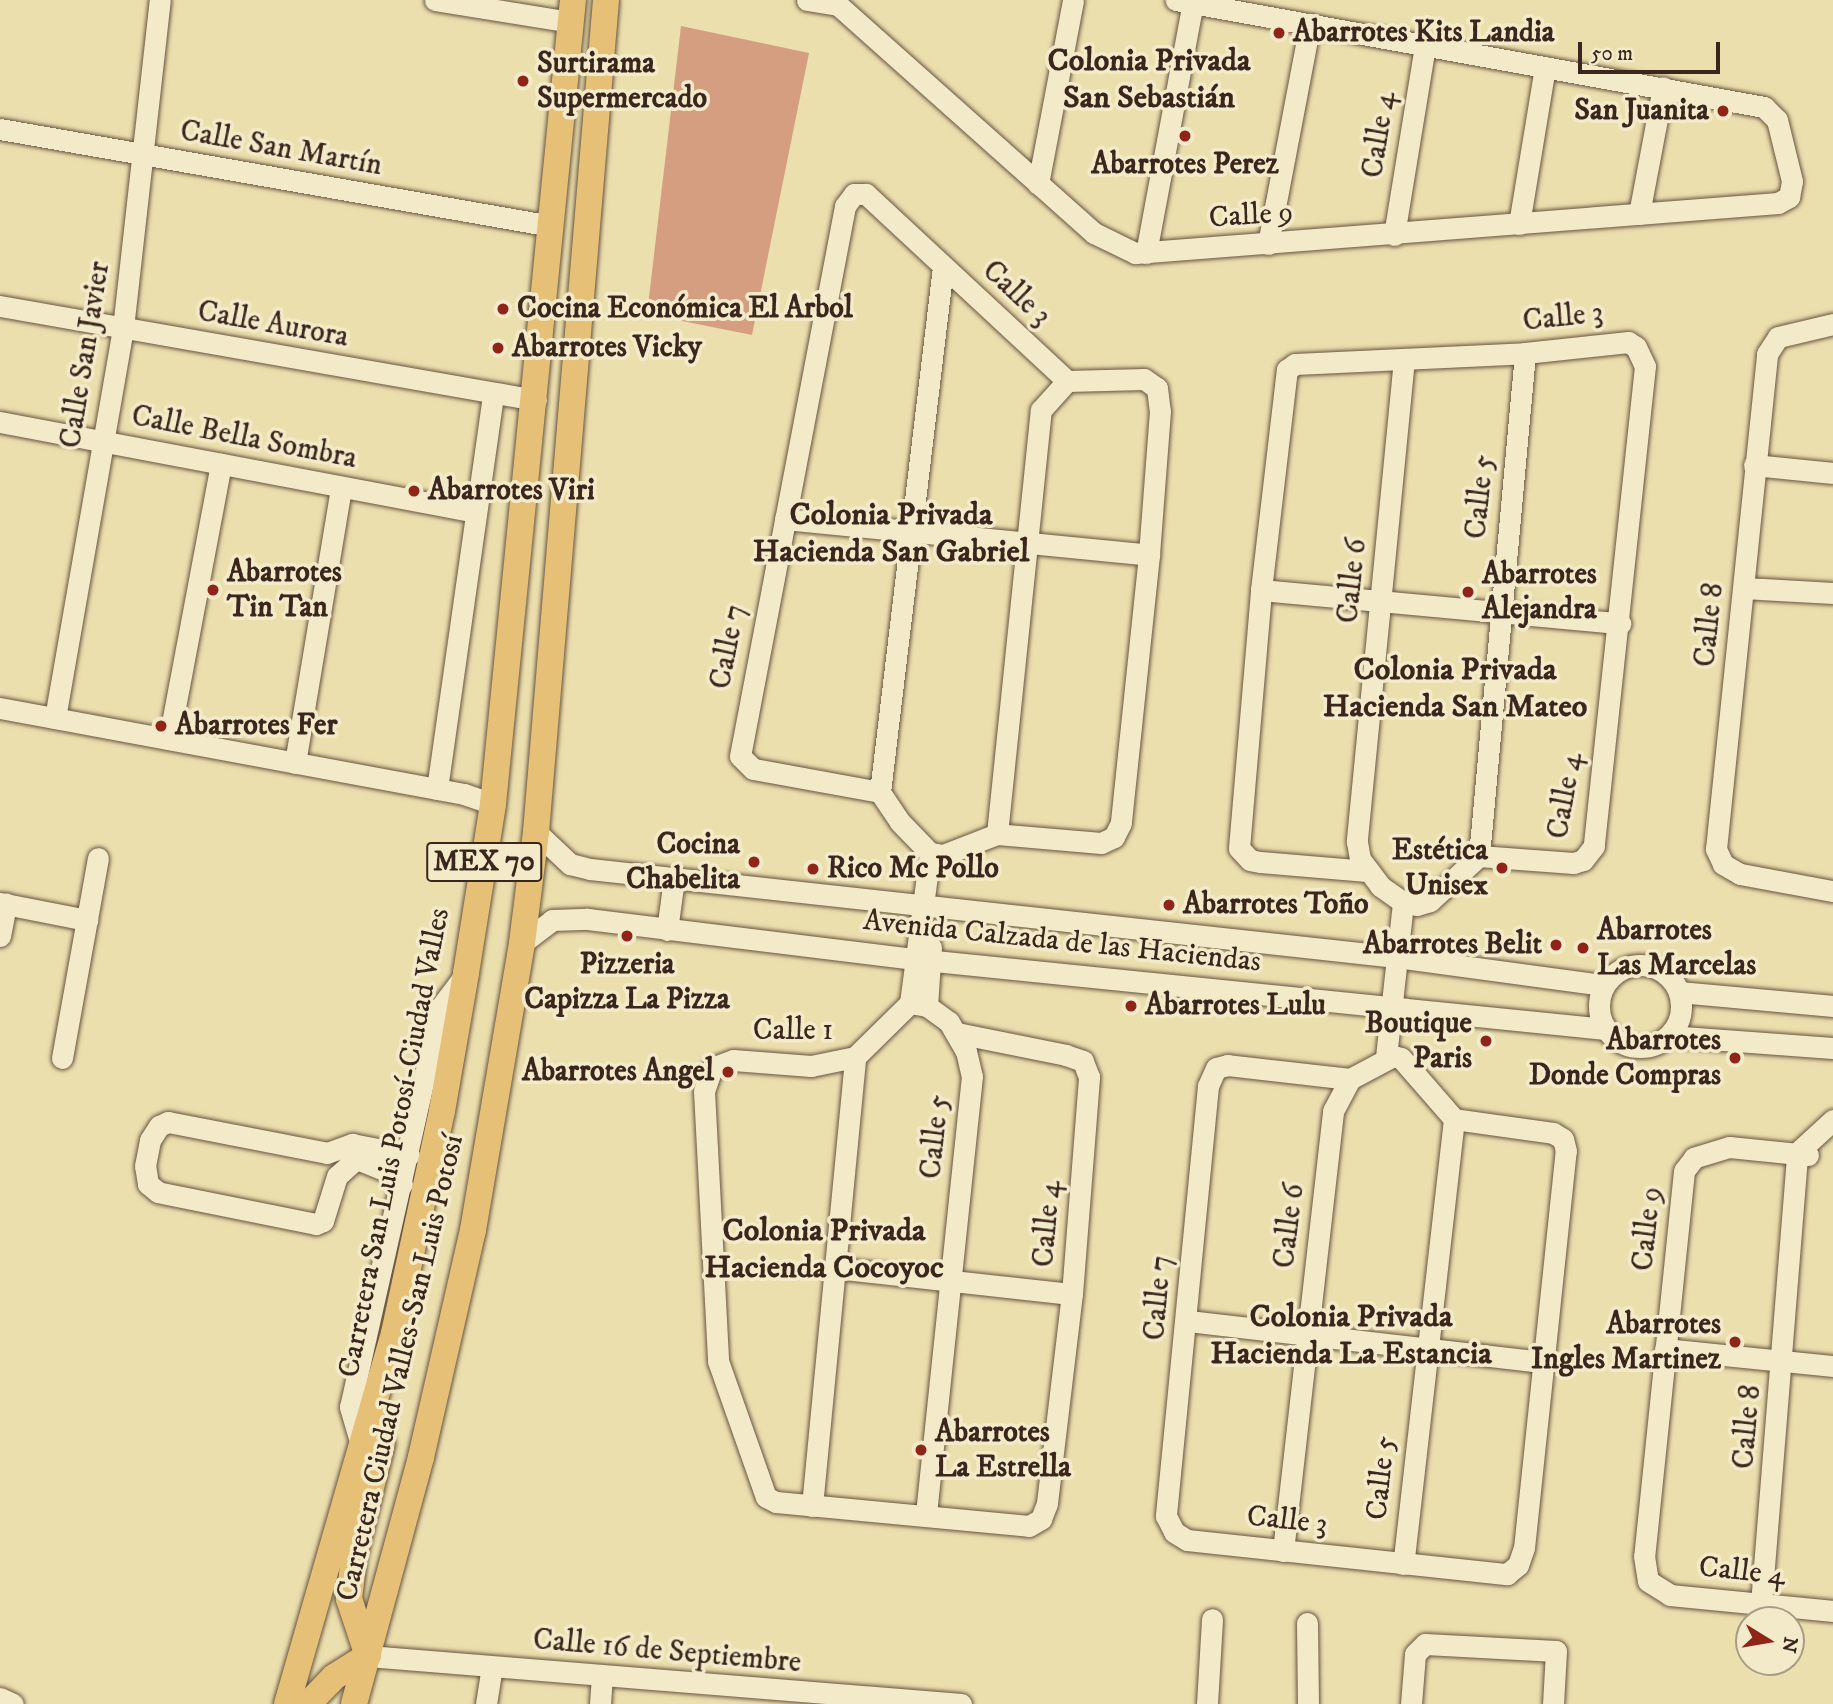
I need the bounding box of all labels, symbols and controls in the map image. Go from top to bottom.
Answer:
place label: Abarrotes Kits Landia [1293,15,1554,51]
marker: Abarrotes Kits Landia [1271,25,1287,41]
scale bar [1581,28,1723,72]
text: 50 m [1591,41,1633,67]
district label: Colonia Privada San Sebastián [1047,43,1251,118]
place label: Surtirama Supermercado [537,46,707,116]
marker: Surtirama Supermercado [515,73,531,89]
street label: Calle 4 [1355,89,1405,181]
place label: San Juanita [1574,93,1709,129]
marker: San Juanita [1715,103,1731,119]
street label: Calle San Martín [177,114,385,184]
marker: Abarrotes Perez [1177,128,1193,144]
place label: Abarrotes Perez [1091,147,1279,183]
street label: Calle 9 [1208,195,1294,237]
street label: Calle 3 [974,253,1058,335]
street label: Calle San Javier [53,259,119,451]
place label: Cocina Económica El Arbol [517,291,853,327]
street label: Calle Aurora [195,294,351,356]
street label: Calle 3 [1521,296,1605,340]
marker: Cocina Económica El Arbol [495,301,511,317]
place label: Abarrotes Vicky [512,330,702,366]
marker: Abarrotes Vicky [490,340,506,356]
street label: Calle Bella Sombra [128,399,360,477]
street label: Calle 5 [1459,453,1503,541]
place label: Abarrotes Viri [428,473,595,509]
marker: Abarrotes Viri [406,483,422,499]
district label: Colonia Privada Hacienda San Gabriel [753,497,1029,572]
street label: Calle 6 [1331,537,1375,625]
place label: Abarrotes Tin Tan [227,555,342,626]
place label: Abarrotes Alejandra [1482,557,1597,628]
street label: Calle 8 [1688,581,1732,669]
marker: Abarrotes Tin Tan [205,582,221,598]
marker: Abarrotes Alejandra [1460,584,1476,600]
street label: Calle 7 [703,602,755,692]
district label: Colonia Privada Hacienda San Mateo [1323,652,1587,727]
place label: Abarrotes Fer [175,708,338,744]
marker: Abarrotes Fer [153,718,169,734]
street label: Calle 4 [1541,750,1591,842]
place label: Cocina Chabelita [626,827,740,897]
place label: Estética Unisex [1392,833,1488,903]
road number: MEX 70 [424,838,544,886]
place label: Rico Mc Pollo [827,851,999,887]
marker: Cocina Chabelita [746,854,762,870]
marker: Estética Unisex [1494,860,1510,876]
marker: Rico Mc Pollo [805,861,821,877]
place label: Abarrotes Toño [1183,887,1369,923]
marker: Abarrotes Toño [1161,897,1177,913]
street label: Avenida Calzada de las Haciendas [861,903,1263,981]
street label: Carretera San Luis Potosí-Ciudad Valles [332,905,458,1381]
place label: Abarrotes Las Marcelas [1597,913,1756,984]
place label: Abarrotes Belit [1363,927,1542,963]
marker: Pizzeria Capizza La Pizza [619,928,635,944]
marker: Abarrotes Belit [1548,937,1564,953]
marker: Abarrotes Las Marcelas [1575,940,1591,956]
place label: Pizzeria Capizza La Pizza [524,947,730,1018]
place label: Abarrotes Lulu [1145,988,1326,1024]
marker: Abarrotes Lulu [1123,998,1139,1014]
place label: Boutique Paris [1365,1006,1472,1076]
street label: Calle 1 [753,1013,833,1049]
place label: Abarrotes Donde Compras [1529,1023,1721,1094]
marker: Boutique Paris [1478,1033,1494,1049]
marker: Abarrotes Donde Compras [1727,1050,1743,1066]
place label: Abarrotes Angel [522,1054,714,1090]
marker: Abarrotes Angel [720,1064,736,1080]
street label: Calle 5 [914,1093,958,1181]
street label: Carretera Ciudad Valles-San Luis Potosí [330,1131,472,1605]
street label: Calle 4 [1026,1179,1070,1269]
street label: Calle 6 [1267,1182,1313,1270]
street label: Calle 9 [1626,1185,1670,1273]
district label: Colonia Privada Hacienda Cocoyoc [704,1213,944,1288]
street label: Calle 7 [1137,1254,1181,1342]
district label: Colonia Privada Hacienda La Estancia [1210,1299,1492,1374]
place label: Abarrotes Ingles Martinez [1531,1307,1721,1378]
marker: Abarrotes Ingles Martinez [1727,1334,1743,1350]
street label: Calle 8 [1726,1383,1770,1471]
place label: Abarrotes La Estrella [935,1415,1071,1486]
street label: Calle 5 [1360,1434,1404,1522]
marker: Abarrotes La Estrella [913,1442,929,1458]
street label: Calle 3 [1245,1499,1329,1543]
street label: Calle 4 [1697,1550,1787,1594]
north arrow [1735,1606,1805,1676]
street label: Calle 16 de Septiembre [531,1622,803,1682]
text: N [1776,1635,1802,1655]

